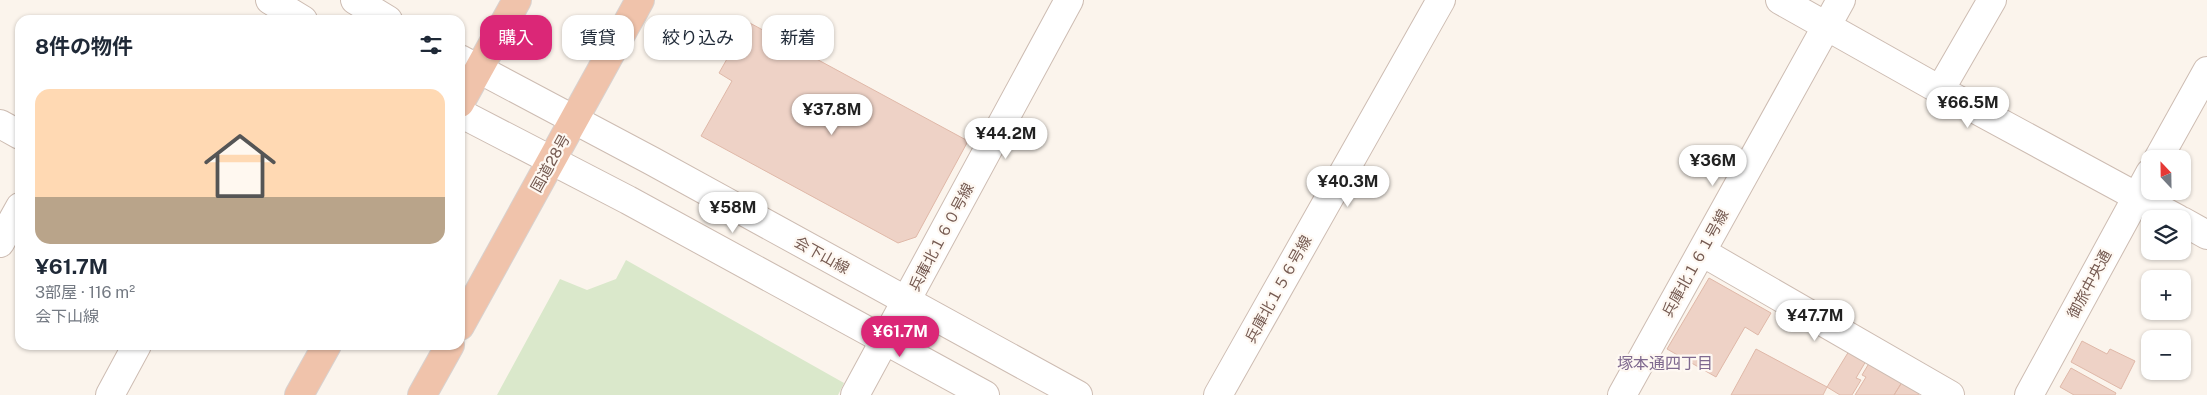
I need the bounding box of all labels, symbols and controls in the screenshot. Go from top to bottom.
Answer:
chip: 購入 [480,15,552,60]
chip: 賃貸 [562,15,634,60]
chip: 絞り込み [644,15,752,60]
chip: 新着 [762,15,834,60]
icon: filters [417,31,445,59]
text: 8件の物件 [35,34,133,59]
pin: ¥66.5M [1927,86,2009,129]
text: ¥66.5M [1937,93,1999,112]
pin: ¥37.8M [791,94,873,136]
text: ¥37.8M [803,100,861,119]
pin: ¥44.2M [965,118,1047,160]
icon: home [195,121,285,211]
text: ¥44.2M [975,124,1037,143]
street label: 国道28号 [527,131,573,195]
pin: ¥36M [1683,144,1743,187]
north arrow [2141,150,2191,200]
map controls [2141,150,2191,380]
text: ¥36M [1690,151,1736,170]
pin: ¥40.3M [1307,166,1389,208]
text: ¥40.3M [1318,172,1378,191]
street label: 兵庫北１６０号線 [905,180,977,294]
pin: ¥58M [703,192,763,234]
text: ¥58M [710,198,756,217]
street label: 兵庫北１６１号線 [1658,206,1732,320]
button: layers [2141,210,2191,260]
street label: 兵庫北１５６号線 [1241,232,1315,346]
street label: 会下山線 [792,233,852,277]
street label: 御旅中央通 [2064,247,2114,321]
text: ¥61.7M [35,254,108,279]
button: + [2141,270,2191,320]
text: 3部屋 · 116 m² [35,283,135,302]
pin: ¥47.7M [1774,300,1856,342]
text: ¥47.7M [1787,306,1843,325]
text: 会下山線 [35,307,99,326]
pin: ¥61.7M [859,316,941,358]
text: ¥61.7M [872,322,928,341]
button: − [2141,330,2191,380]
district label: 塚本通四丁目 [1617,354,1713,373]

